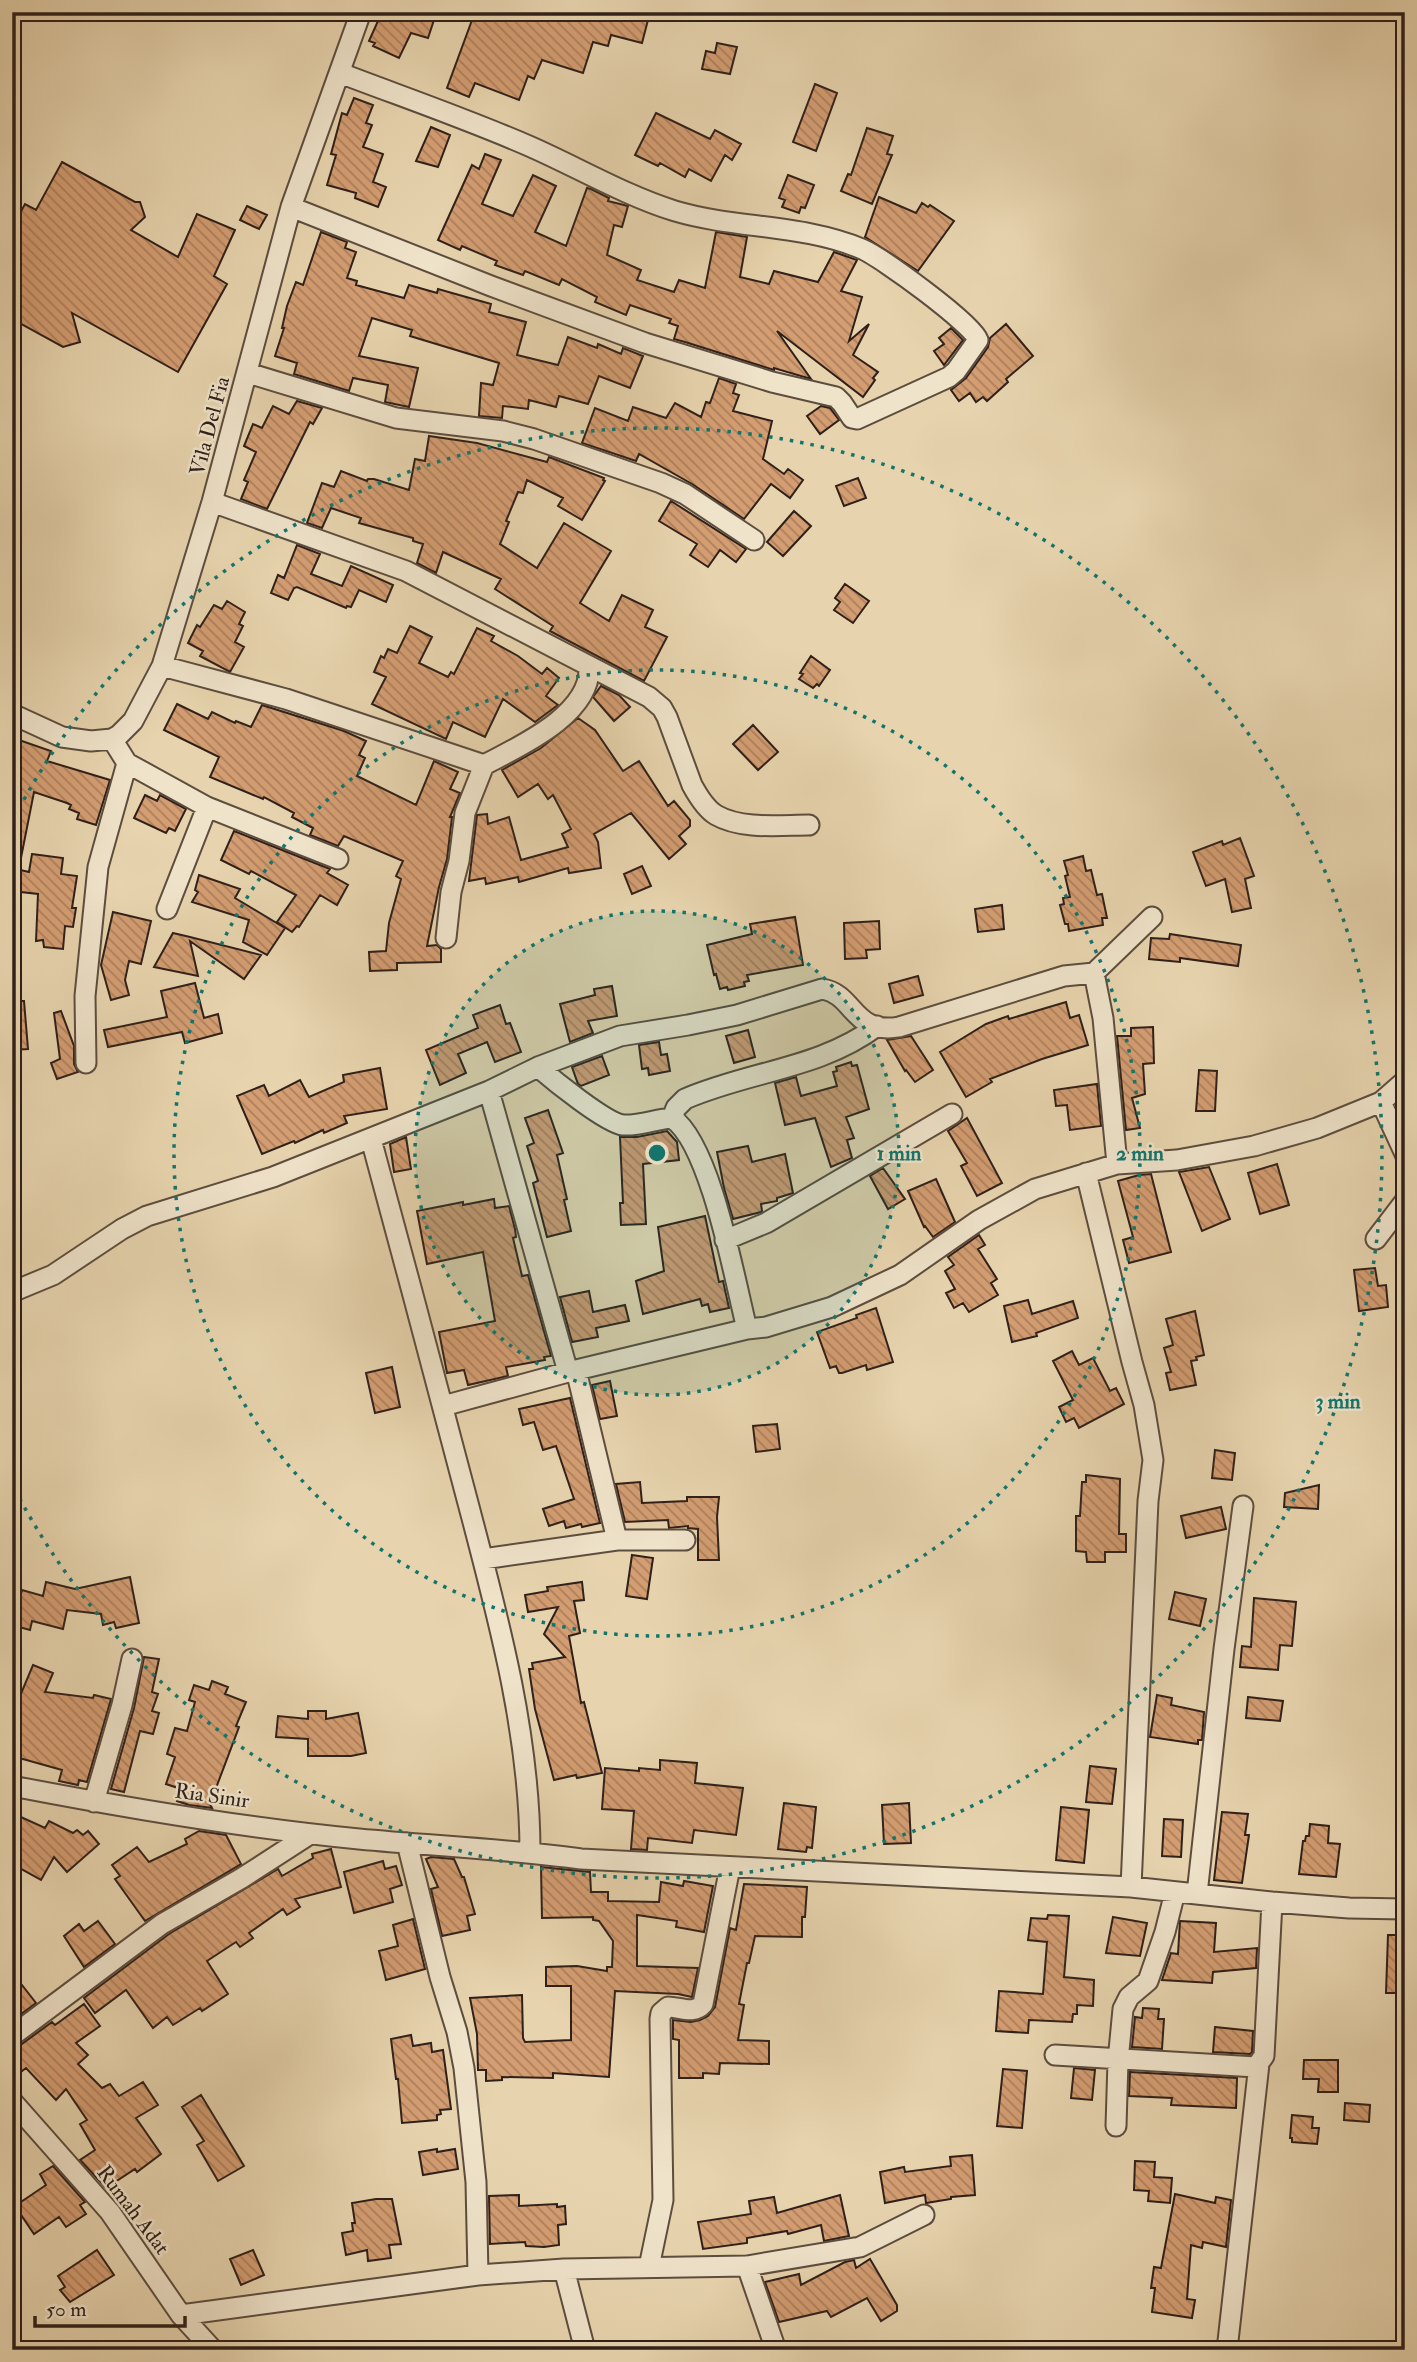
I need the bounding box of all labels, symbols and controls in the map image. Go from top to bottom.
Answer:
street label: Vila Del Fia [184,373,236,479]
text: 1 min [877,1140,921,1167]
text: 2 min [1116,1140,1164,1167]
centre of rings [645,1141,669,1165]
text: 3 min [1315,1388,1361,1415]
street label: Ria Sinir [173,1777,251,1815]
street label: Rumah Adat [91,2160,176,2260]
scale bar [35,2285,186,2329]
text: 50 m [46,2296,87,2323]

